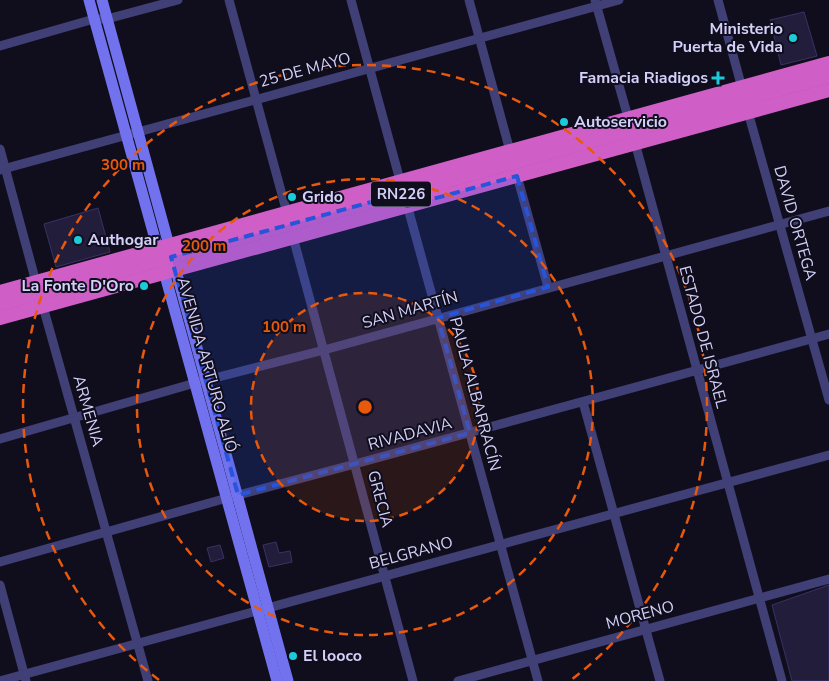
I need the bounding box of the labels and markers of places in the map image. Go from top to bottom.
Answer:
place label: Ministerio Puerta de Vida [672,18,783,58]
marker: Ministerio Puerta de Vida [787,32,799,44]
place label: Famacia Riadigos [579,67,708,89]
marker: Famacia Riadigos [712,72,724,84]
place label: Autoservicio [574,111,667,133]
marker: Autoservicio [558,116,570,128]
place label: Grido [302,186,343,208]
marker: Grido [286,191,298,203]
place label: Authogar [88,229,159,251]
marker: Authogar [72,234,84,246]
place label: La Fonte D'Oro [22,275,134,297]
marker: La Fonte D'Oro [138,280,150,292]
centre of rings [356,398,374,416]
place label: El looco [303,645,362,667]
marker: El looco [287,650,299,662]

